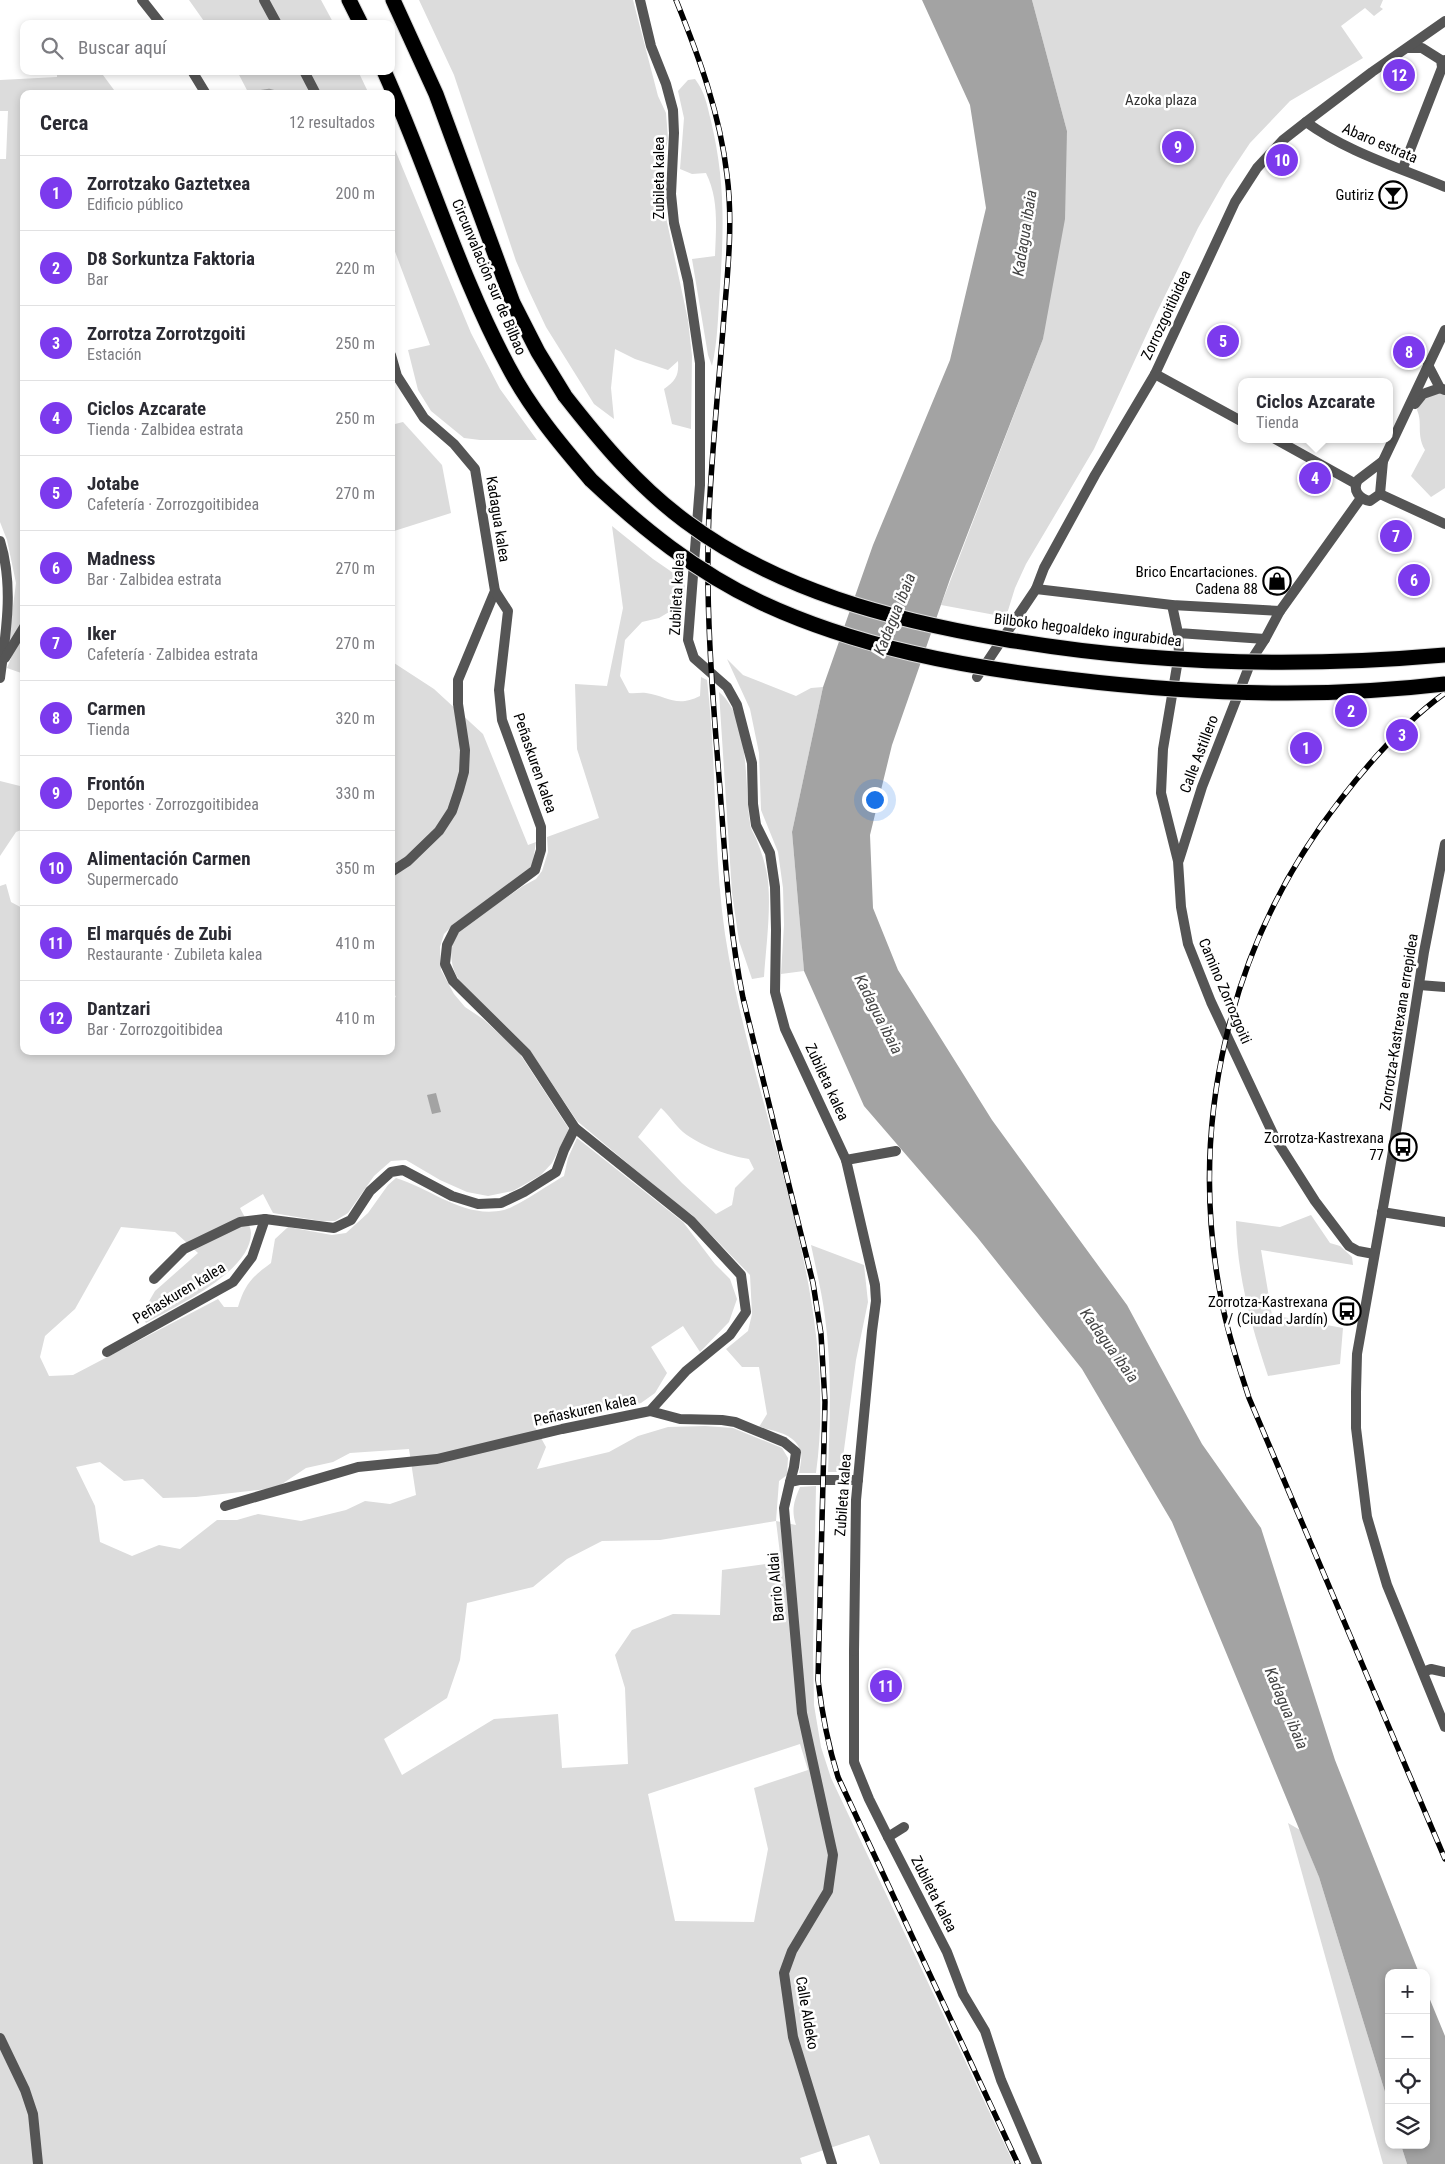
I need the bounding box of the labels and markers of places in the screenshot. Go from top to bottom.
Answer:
pin: 12 [1383,56,1415,94]
pin: 9 [1162,128,1194,166]
pin: 10 [1266,141,1298,179]
bar icon: Gutiriz [1378,180,1408,210]
place label: Gutiriz [1335,186,1374,204]
pin: 5 [1207,322,1239,360]
pin: 8 [1393,333,1425,371]
pin: 4 [1299,459,1331,497]
pin: 7 [1380,517,1412,555]
pin: 6 [1398,561,1430,599]
place label: Brico Encartaciones. Cadena 88 [1136,563,1258,598]
shop icon: Brico Encartaciones. Cadena 88 [1262,566,1292,596]
pin: 2 [1335,692,1367,730]
pin: 3 [1386,716,1418,754]
pin: 1 [1290,729,1322,767]
place label: Zorrotza-Kastrexana 77 [1264,1129,1384,1164]
bus stop icon: Zorrotza-Kastrexana 77 [1388,1132,1418,1162]
place label: Zorrotza-Kastrexana / (Ciudad Jardín) [1208,1293,1328,1328]
bus stop icon: Zorrotza-Kastrexana / (Ciudad Jardín) [1332,1296,1362,1326]
pin: 11 [870,1667,902,1705]

